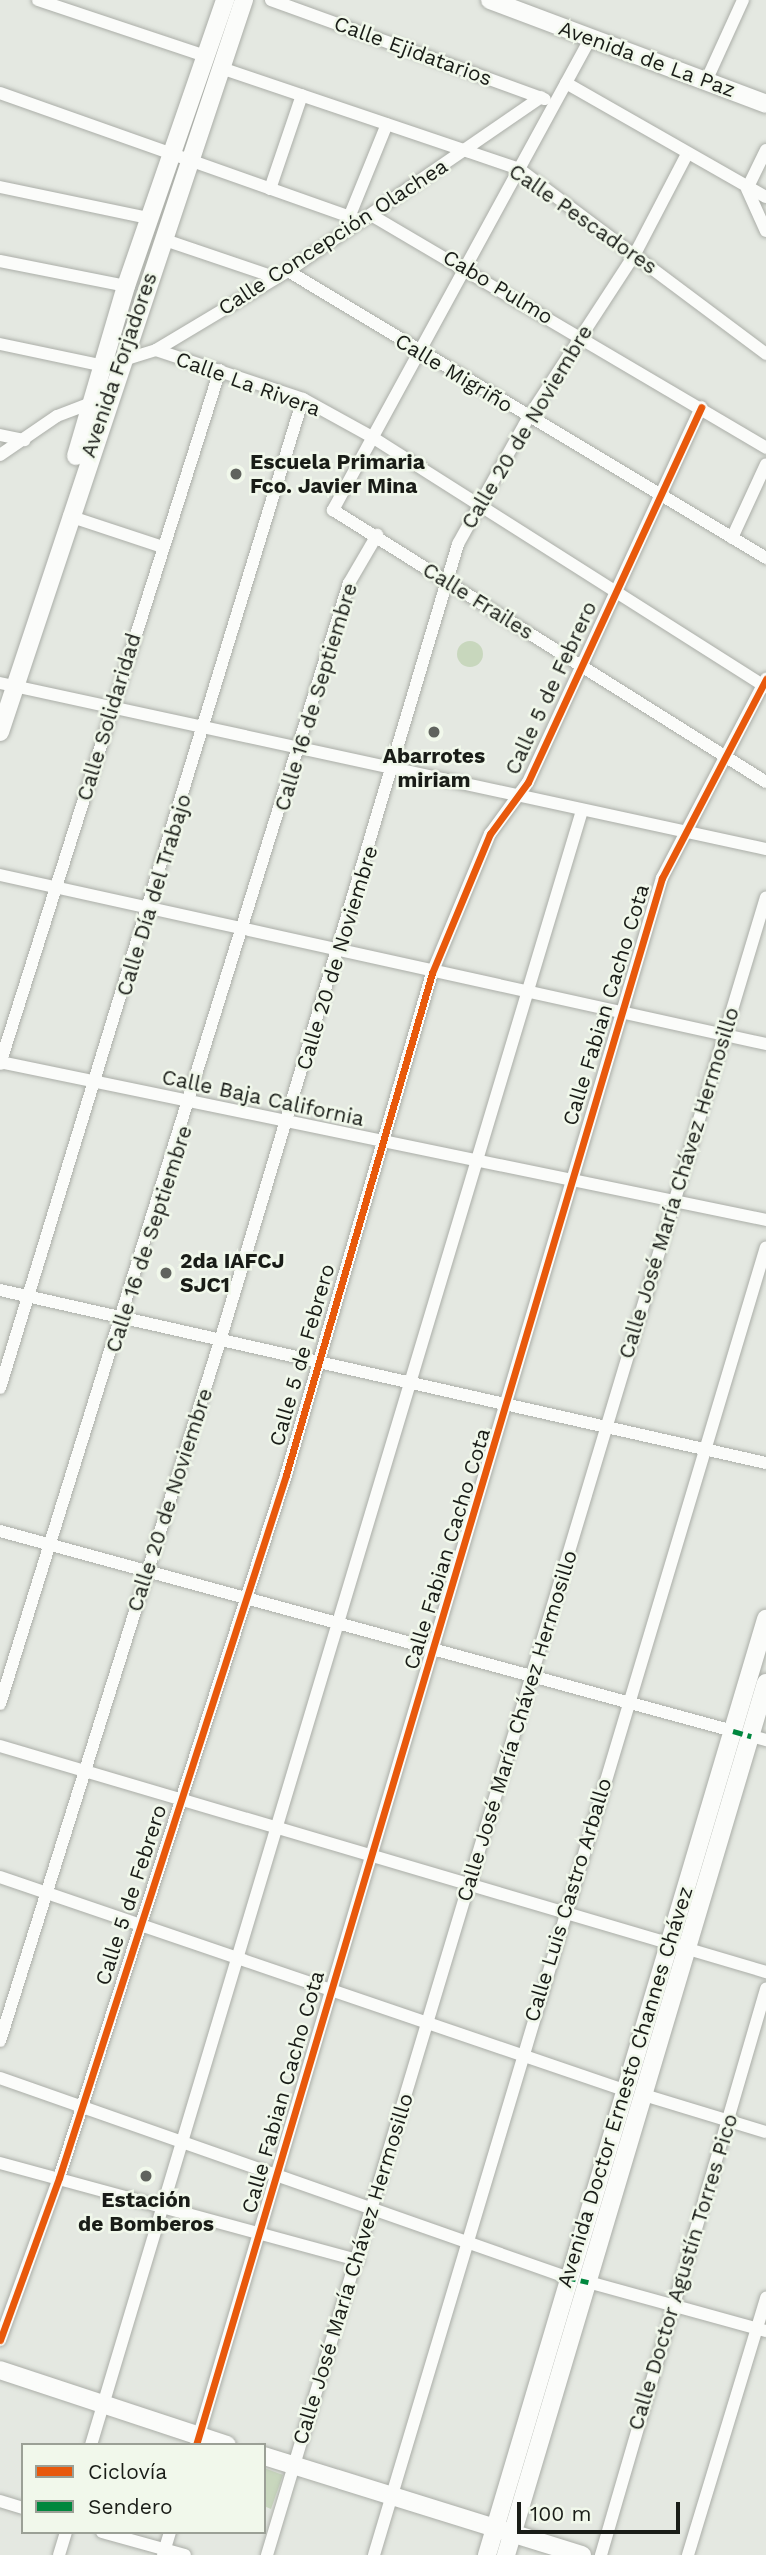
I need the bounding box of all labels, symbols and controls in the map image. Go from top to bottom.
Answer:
street label: Calle Ejidatarios [331,11,495,91]
street label: Avenida de La Paz [555,15,739,103]
street label: Calle Concepción Olachea [214,153,452,321]
street label: Calle Pescadores [504,158,662,280]
street label: Cabo Pulmo [438,244,558,330]
street label: Avenida Forjadores [75,269,163,461]
street label: Calle 20 de Noviembre [456,321,598,533]
street label: Calle Migriño [391,328,517,418]
street label: Calle La Rivera [172,346,324,422]
place label: Escuela Primaria Fco. Javier Mina [250,449,425,499]
marker: Escuela Primaria Fco. Javier Mina [228,466,244,482]
street label: Calle Frailes [418,557,538,645]
street label: Calle 16 de Septiembre [269,580,363,814]
street label: Calle 5 de Febrero [500,597,602,779]
street label: Calle Solidaridad [72,630,146,804]
marker: Abarrotes miriam [426,724,442,740]
place label: Abarrotes miriam [383,743,485,793]
street label: Calle Día del Trabajo [111,790,197,1000]
street label: Calle 20 de Noviembre [291,843,383,1073]
street label: Calle Fabian Cacho Cota [557,881,655,1129]
street label: Calle José María Chávez Hermosillo [613,1004,745,1362]
street label: Calle Baja California [159,1064,367,1132]
street label: Calle 16 de Septiembre [100,1122,198,1356]
place label: 2da IAFCJ SJC1 [180,1248,285,1298]
street label: Calle 5 de Febrero [264,1261,340,1449]
marker: 2da IAFCJ SJC1 [158,1265,174,1281]
street label: Calle 20 de Noviembre [122,1385,218,1615]
street label: Calle Fabian Cacho Cota [398,1425,496,1673]
street label: Calle José María Chávez Hermosillo [451,1547,583,1905]
street label: Calle Luis Castro Arballo [519,1775,617,2025]
street label: Calle 5 de Febrero [90,1802,172,1988]
street label: Avenida Doctor Ernesto Channes Chávez [552,1883,698,2291]
street label: Calle Fabian Cacho Cota [236,1968,330,2216]
street label: Calle José María Chávez Hermosillo [287,2090,419,2448]
street label: Calle Doctor Agustín Torres Pico [622,2110,744,2434]
marker: Estación de Bomberos [138,2168,154,2184]
place label: Estación de Bomberos [78,2187,214,2237]
legend [21,2443,266,2534]
text: Ciclovía [88,2459,167,2484]
scale bar [521,2488,684,2532]
text: Sendero [88,2494,173,2519]
text: 100 m [530,2501,592,2526]

